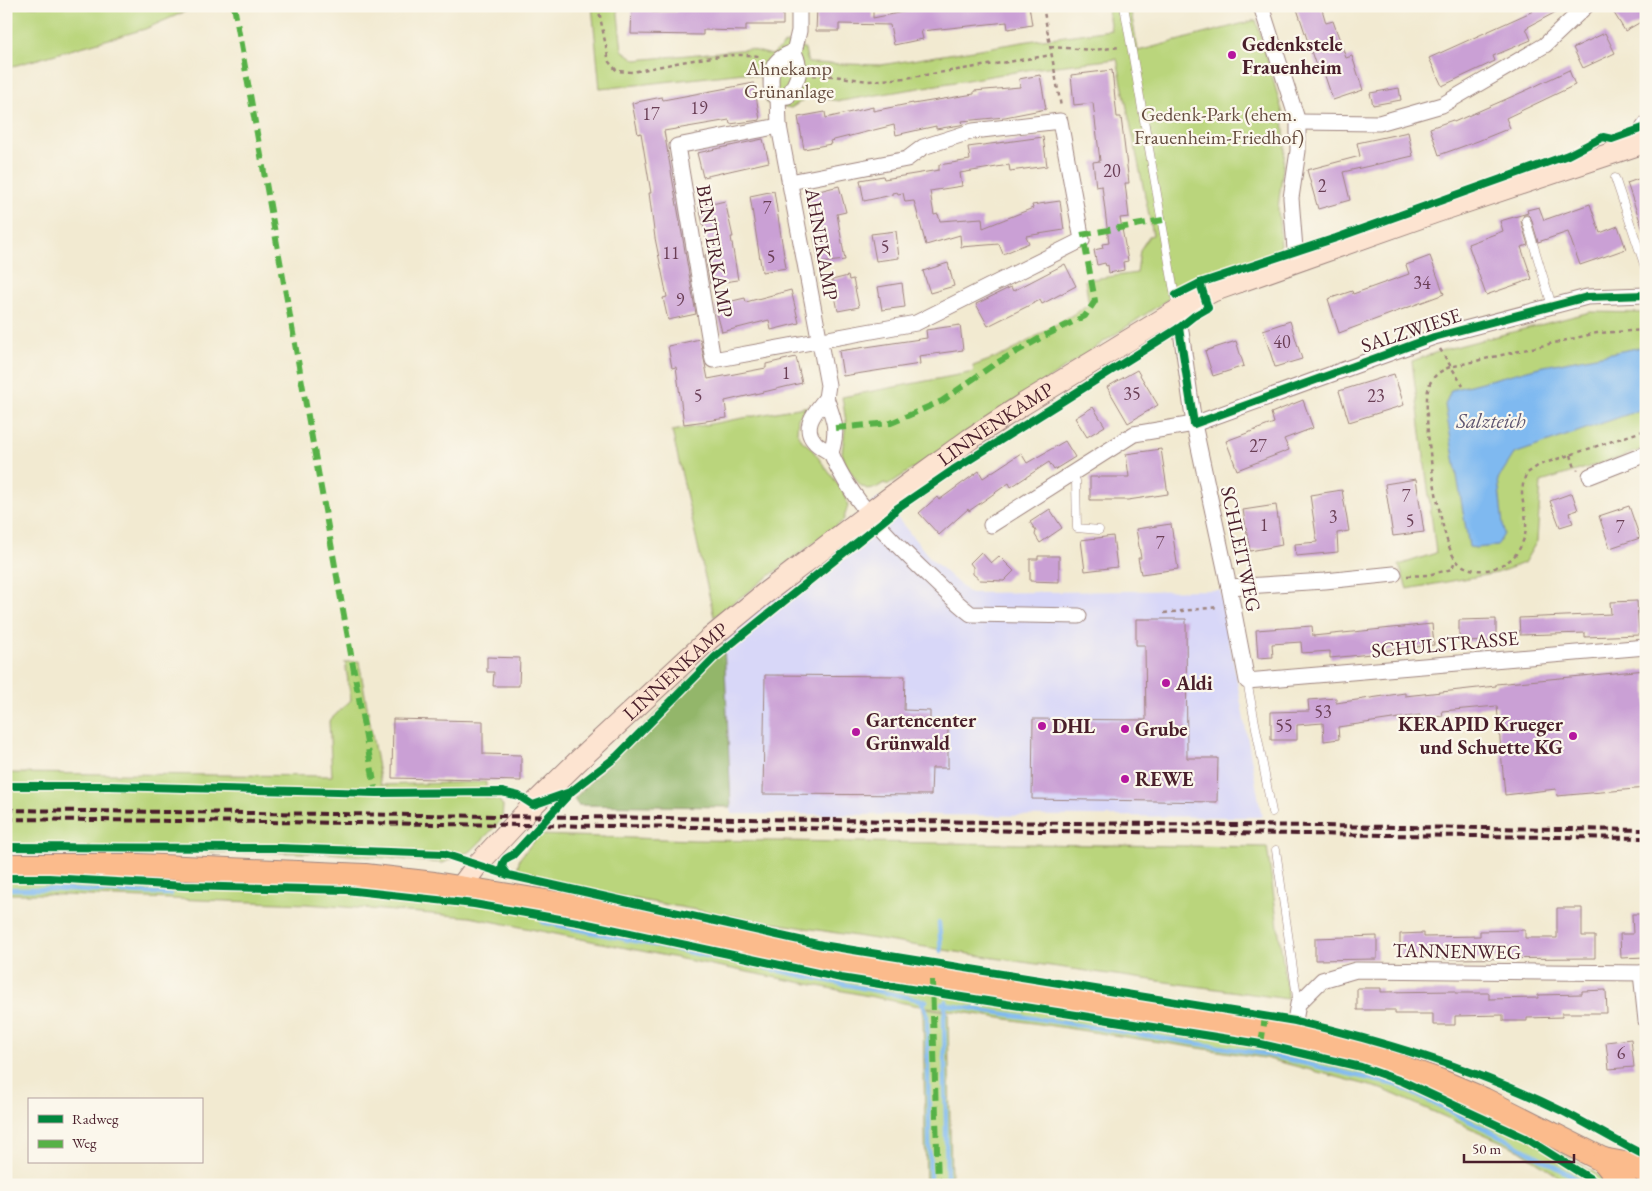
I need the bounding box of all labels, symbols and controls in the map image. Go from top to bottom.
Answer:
place label: Gedenkstele Frauenheim [1242,31,1343,80]
marker: Gedenkstele Frauenheim [1226,49,1238,61]
park label: Ahnekamp Grünanlage [744,55,834,104]
house number: 19 [690,96,708,119]
park label: Gedenk-Park (ehem. Frauenheim-Friedhof) [1134,101,1304,150]
house number: 17 [642,102,660,125]
house number: 20 [1103,159,1121,182]
house number: 2 [1318,174,1327,197]
street label: BENTERKAMP [691,183,739,319]
street label: AHNEKAMP [799,185,845,302]
house number: 7 [763,196,772,219]
house number: 5 [881,235,889,258]
house number: 11 [662,241,680,264]
house number: 5 [767,245,775,268]
house number: 34 [1413,271,1431,294]
house number: 9 [676,288,685,311]
street label: SALZWIESE [1358,302,1464,358]
house number: 40 [1273,330,1291,353]
house number: 1 [782,361,790,384]
street label: LINNENKAMP [932,376,1058,472]
house number: 35 [1123,382,1141,405]
house number: 5 [694,384,702,407]
house number: 23 [1367,384,1385,407]
water label: Salzteich [1455,407,1526,434]
house number: 27 [1249,434,1267,457]
street label: SCHLEITWEG [1215,484,1267,614]
house number: 7 [1402,484,1411,507]
house number: 3 [1329,505,1337,528]
house number: 5 [1406,509,1414,532]
house number: 1 [1260,513,1268,536]
house number: 7 [1616,515,1625,538]
house number: 7 [1156,531,1165,554]
street label: LINNENKAMP [617,616,733,726]
street label: SCHULSTRASSE [1370,625,1520,663]
place label: Aldi [1175,670,1213,696]
marker: Aldi [1160,677,1172,689]
house number: 53 [1314,700,1332,723]
place label: Gartencenter Grünwald [866,707,977,756]
place label: KERAPID Krueger und Schuette KG [1398,711,1564,760]
place label: DHL [1052,713,1095,739]
house number: 55 [1275,714,1293,737]
place label: Grube [1135,716,1188,742]
marker: DHL [1036,720,1048,732]
marker: Grube [1119,723,1131,735]
marker: Gartencenter Grünwald [850,726,862,738]
marker: KERAPID Krueger und Schuette KG [1567,730,1579,742]
place label: REWE [1135,766,1194,792]
marker: REWE [1119,773,1131,785]
street label: TANNENWEG [1393,937,1521,965]
house number: 6 [1617,1041,1626,1064]
legend [28,1098,202,1164]
text: Radweg [72,1109,119,1128]
scale bar [1464,1131,1574,1163]
text: Weg [72,1133,97,1152]
text: 50 m [1472,1139,1501,1158]

